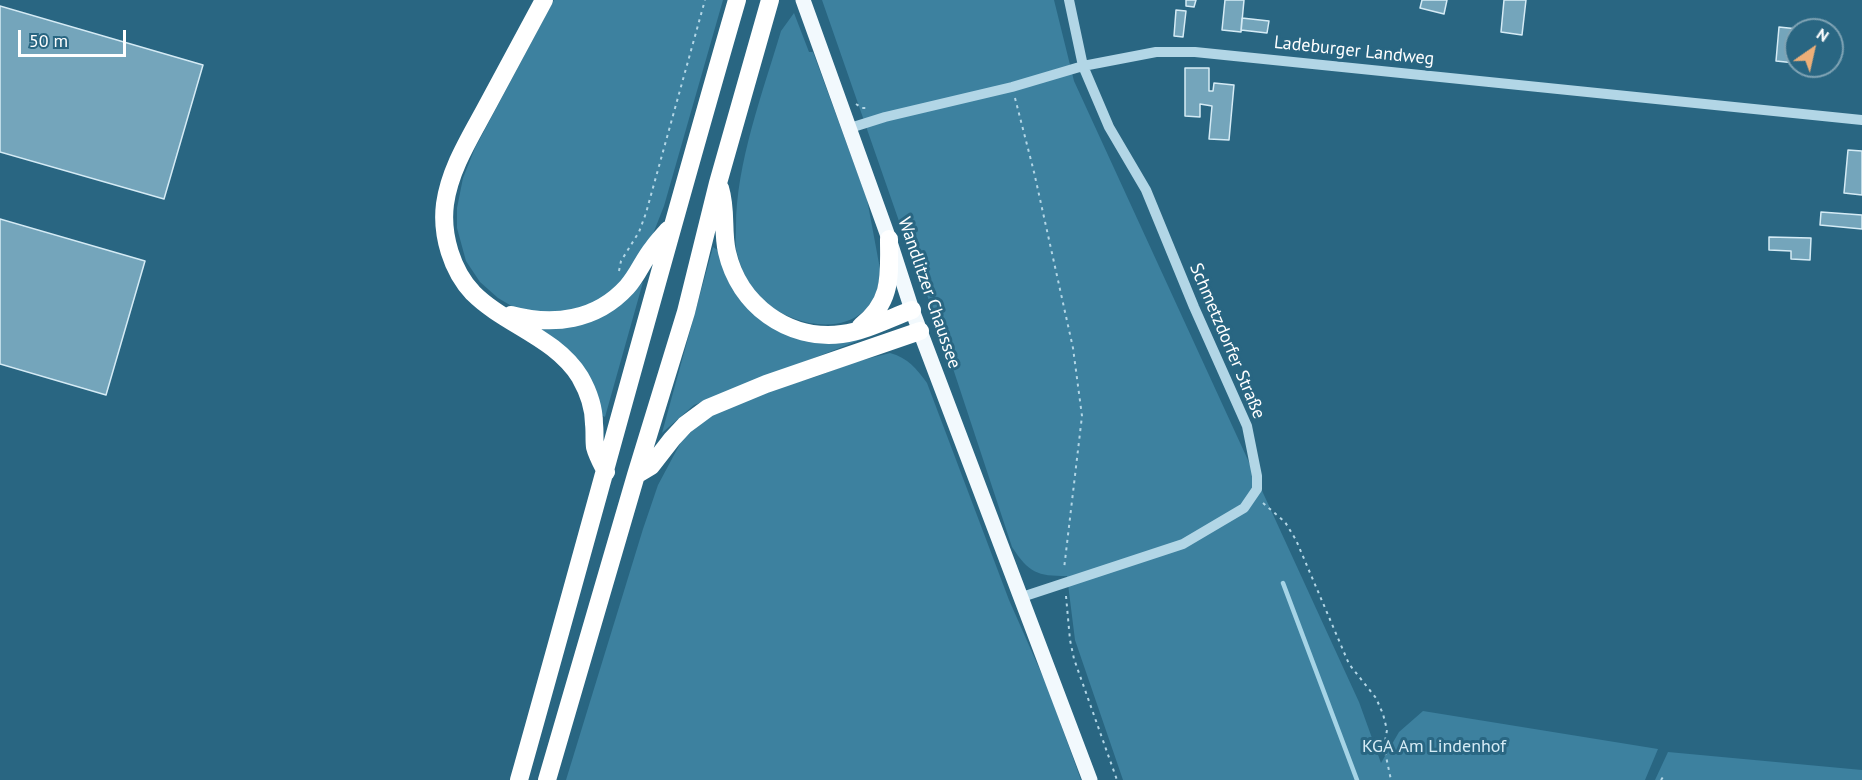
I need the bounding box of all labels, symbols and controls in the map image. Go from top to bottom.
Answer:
scale bar [21,18,129,56]
north arrow [1784,18,1844,78]
text: N [1813,24,1833,46]
text: 50 m [29,29,68,52]
street label: Ladeburger Landweg [1273,32,1435,70]
street label: Wandlitzer Chaussee [893,214,965,372]
street label: Schmetzdorfer Straße [1184,260,1270,422]
park label: KGA Am Lindenhof [1362,736,1506,758]

